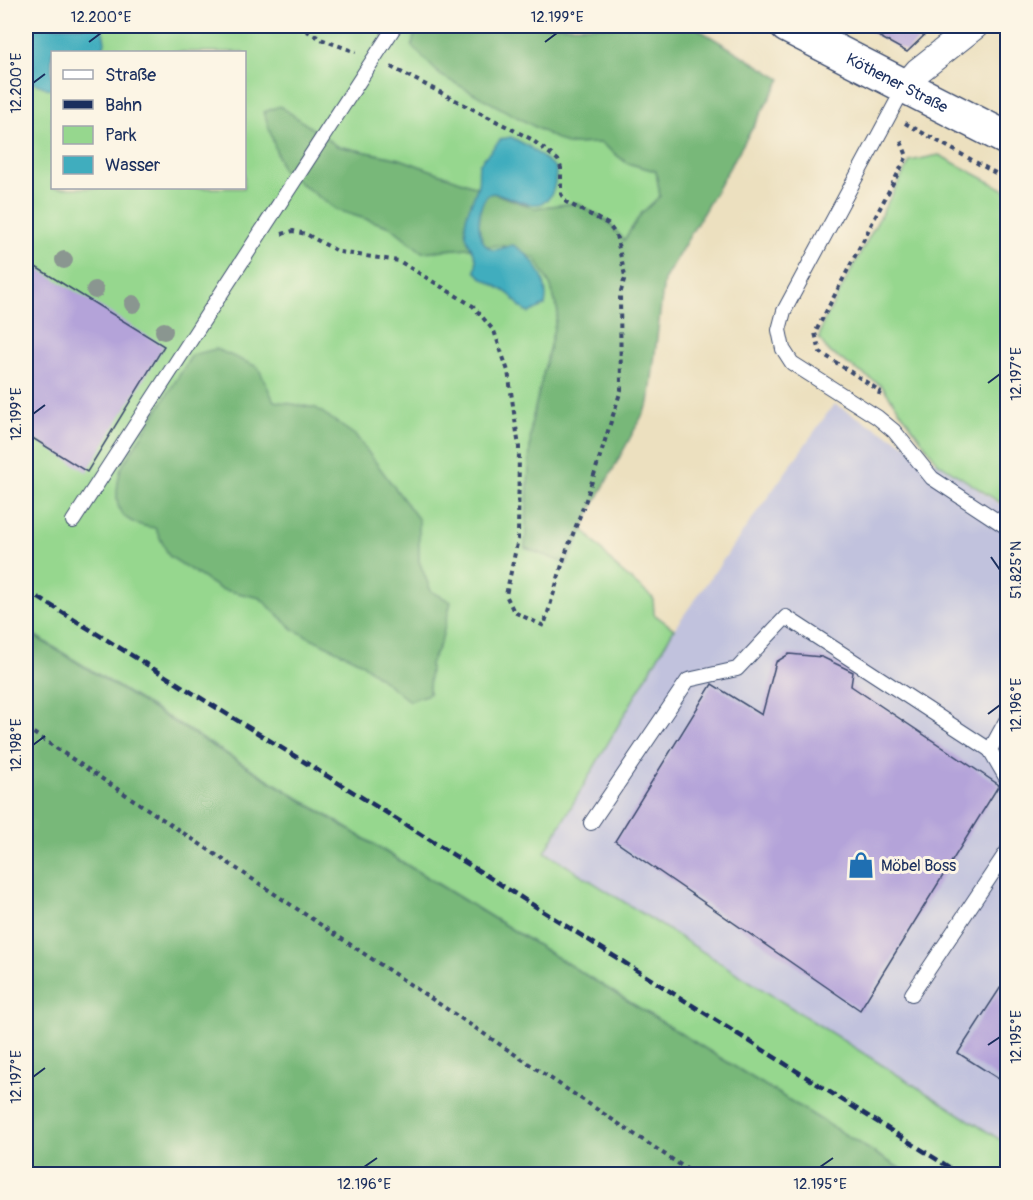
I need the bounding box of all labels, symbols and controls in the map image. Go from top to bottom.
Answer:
text: 12.200°E [71,8,132,27]
text: 12.199°E [530,8,584,27]
street label: Köthener Straße [843,49,951,118]
legend [51,51,246,189]
text: 12.200°E [7,52,26,113]
text: Straße [105,64,156,87]
text: Bahn [105,94,142,117]
text: Park [105,124,137,147]
text: Wasser [105,154,161,177]
text: 12.197°E [1007,347,1026,401]
text: 12.199°E [7,387,26,441]
text: 51.825°N [1007,541,1026,599]
text: 12.196°E [1007,678,1026,732]
text: 12.198°E [7,718,26,772]
shop icon: Möbel Boss [846,850,876,880]
place label: Möbel Boss [881,856,956,876]
text: 12.195°E [1007,1010,1026,1064]
text: 12.197°E [7,1050,26,1104]
text: 12.196°E [337,1175,391,1194]
text: 12.195°E [793,1175,847,1194]

